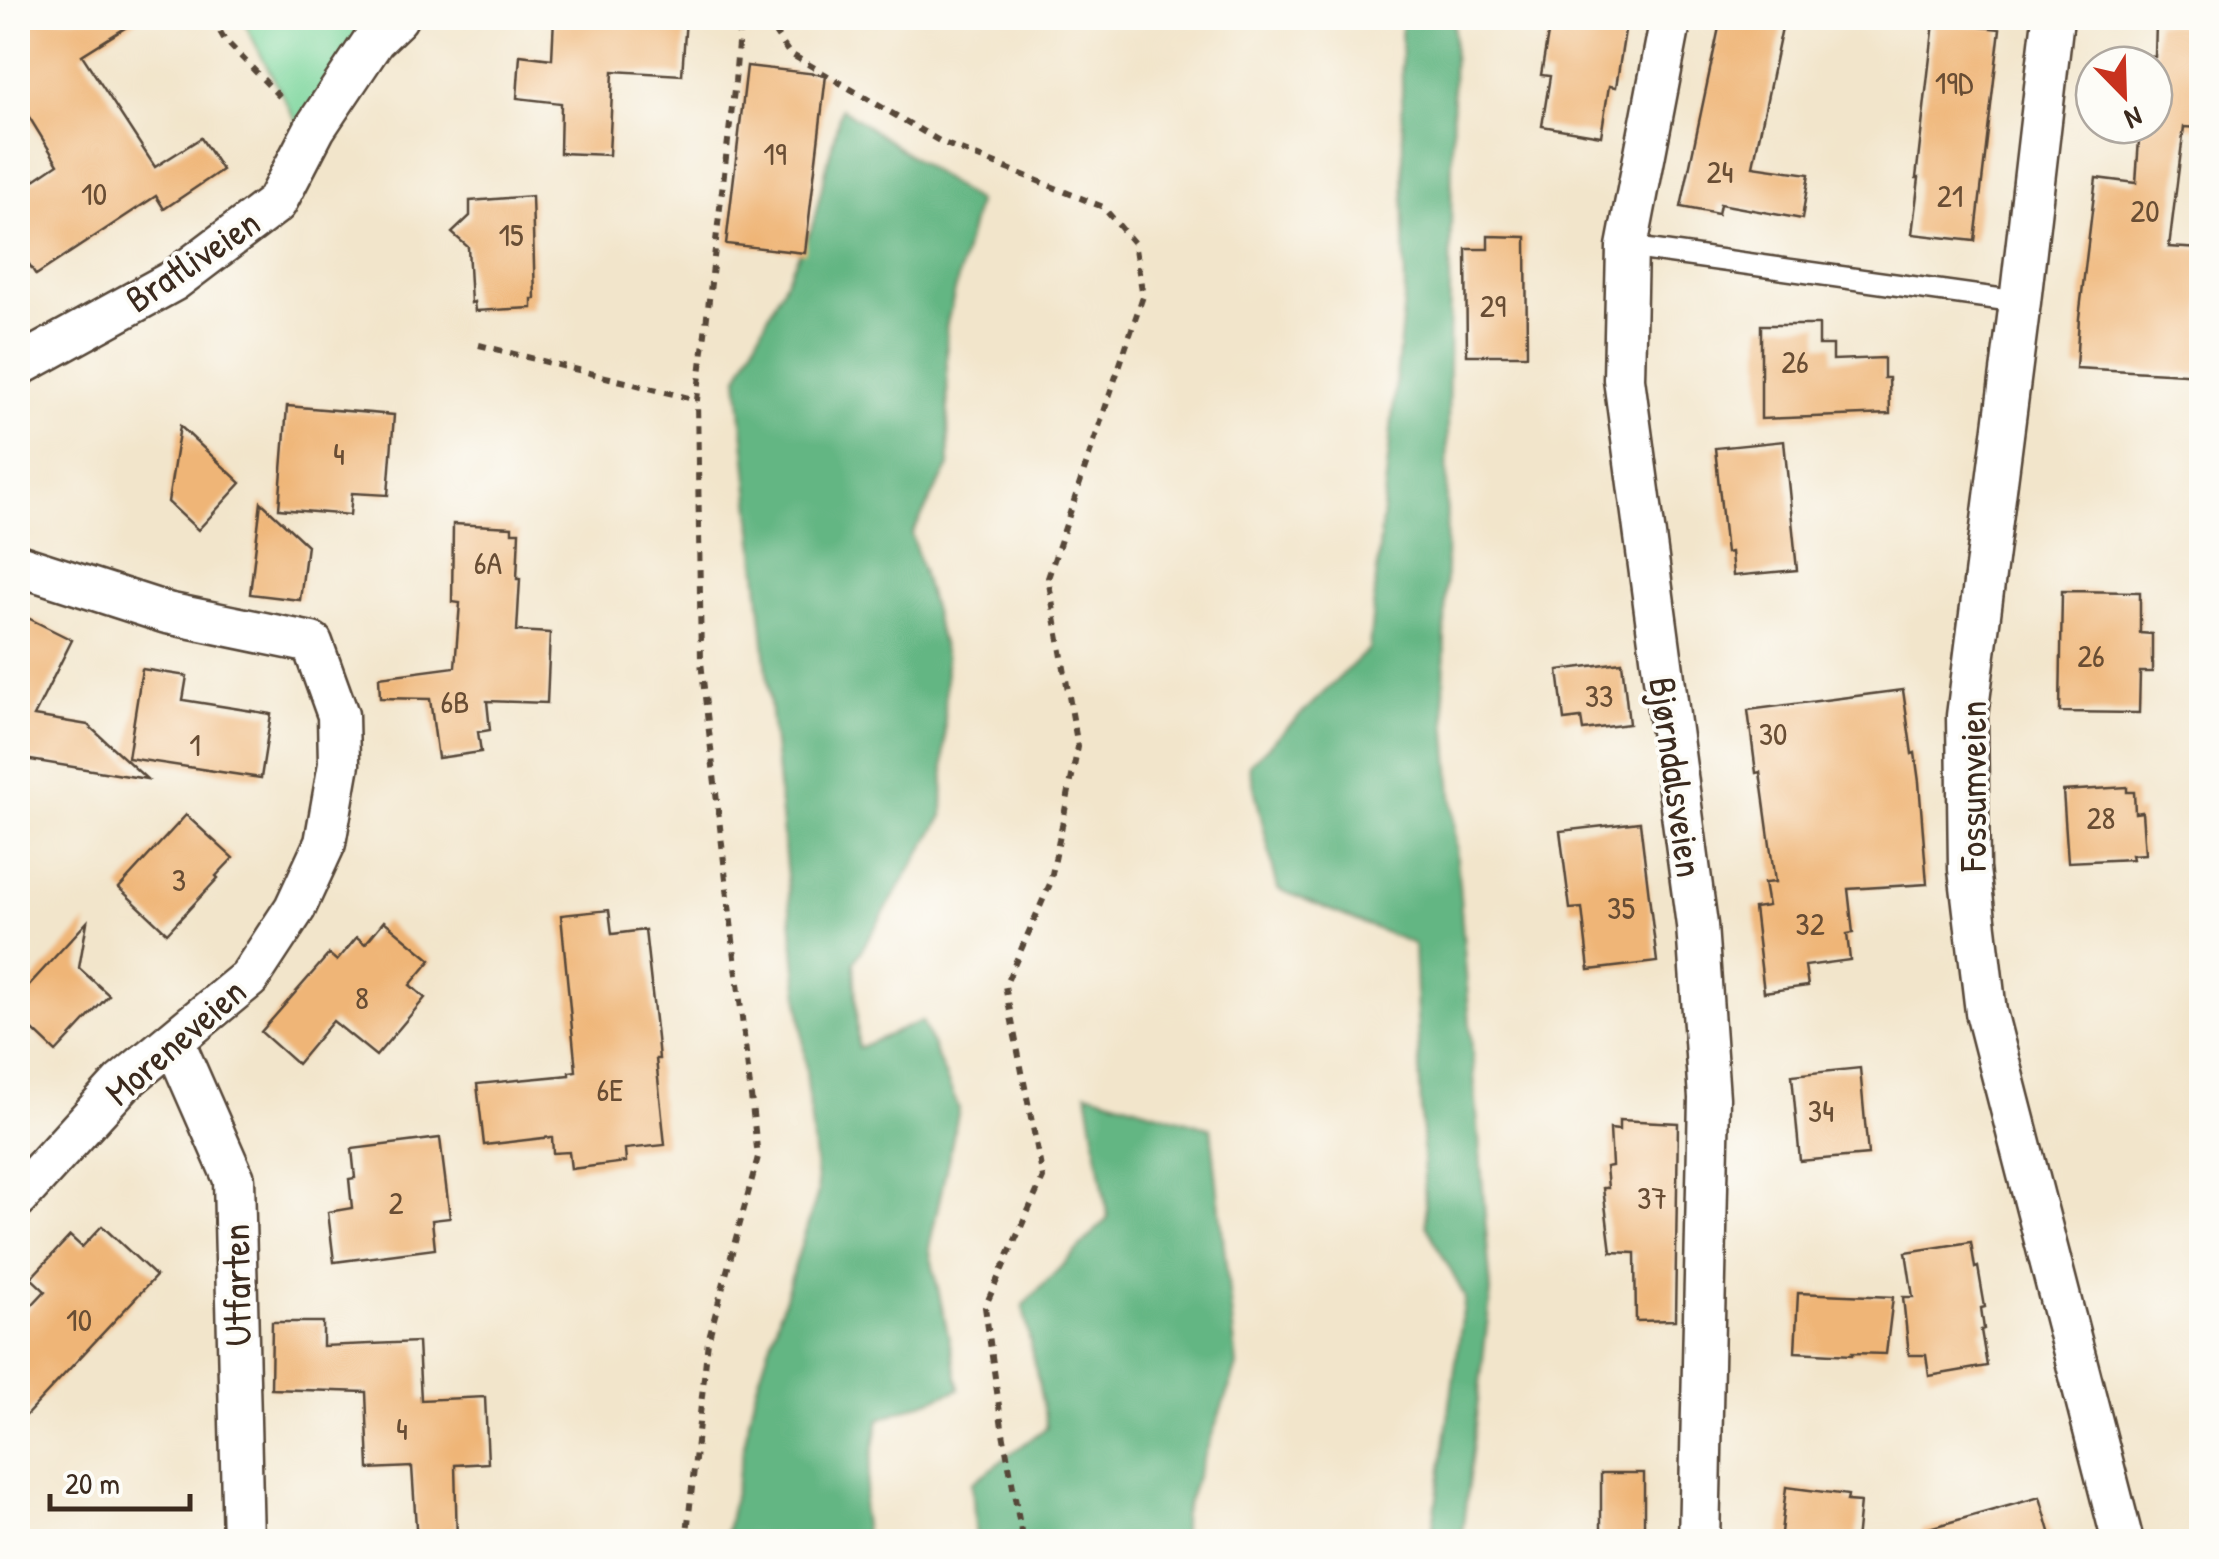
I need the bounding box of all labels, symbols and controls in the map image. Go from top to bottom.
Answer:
north arrow [2074,45,2174,145]
house number: 19D [1935,61,1973,104]
text: N [2119,98,2148,138]
house number: 19 [763,132,787,175]
house number: 24 [1707,150,1733,193]
house number: 10 [81,172,107,215]
house number: 21 [1937,174,1963,217]
house number: 20 [2130,189,2160,232]
street label: Bratliveien [115,196,269,324]
house number: 15 [498,213,524,256]
house number: 29 [1480,284,1506,327]
house number: 26 [1781,340,1809,383]
house number: 4 [333,432,345,475]
house number: 6A [474,541,503,584]
house number: 26 [2077,634,2105,677]
house number: 33 [1585,674,1613,717]
street label: Bjørndalsveien [1637,674,1717,880]
house number: 6B [441,680,470,723]
street label: Fossumveien [1946,700,1998,873]
house number: 30 [1759,712,1787,755]
house number: 1 [189,723,201,766]
house number: 28 [2087,796,2115,839]
house number: 3 [172,858,186,901]
house number: 35 [1607,886,1635,929]
house number: 32 [1795,902,1825,945]
street label: Moreneveien [93,965,257,1117]
house number: 8 [355,976,369,1019]
house number: 6E [597,1068,623,1111]
house number: 34 [1808,1089,1834,1132]
house number: 37 [1637,1176,1667,1219]
house number: 2 [389,1181,404,1224]
street label: Utfarten [209,1223,263,1347]
house number: 10 [66,1298,92,1341]
house number: 4 [396,1407,408,1450]
scale bar [50,1449,190,1511]
text: 20 m [65,1463,120,1503]

